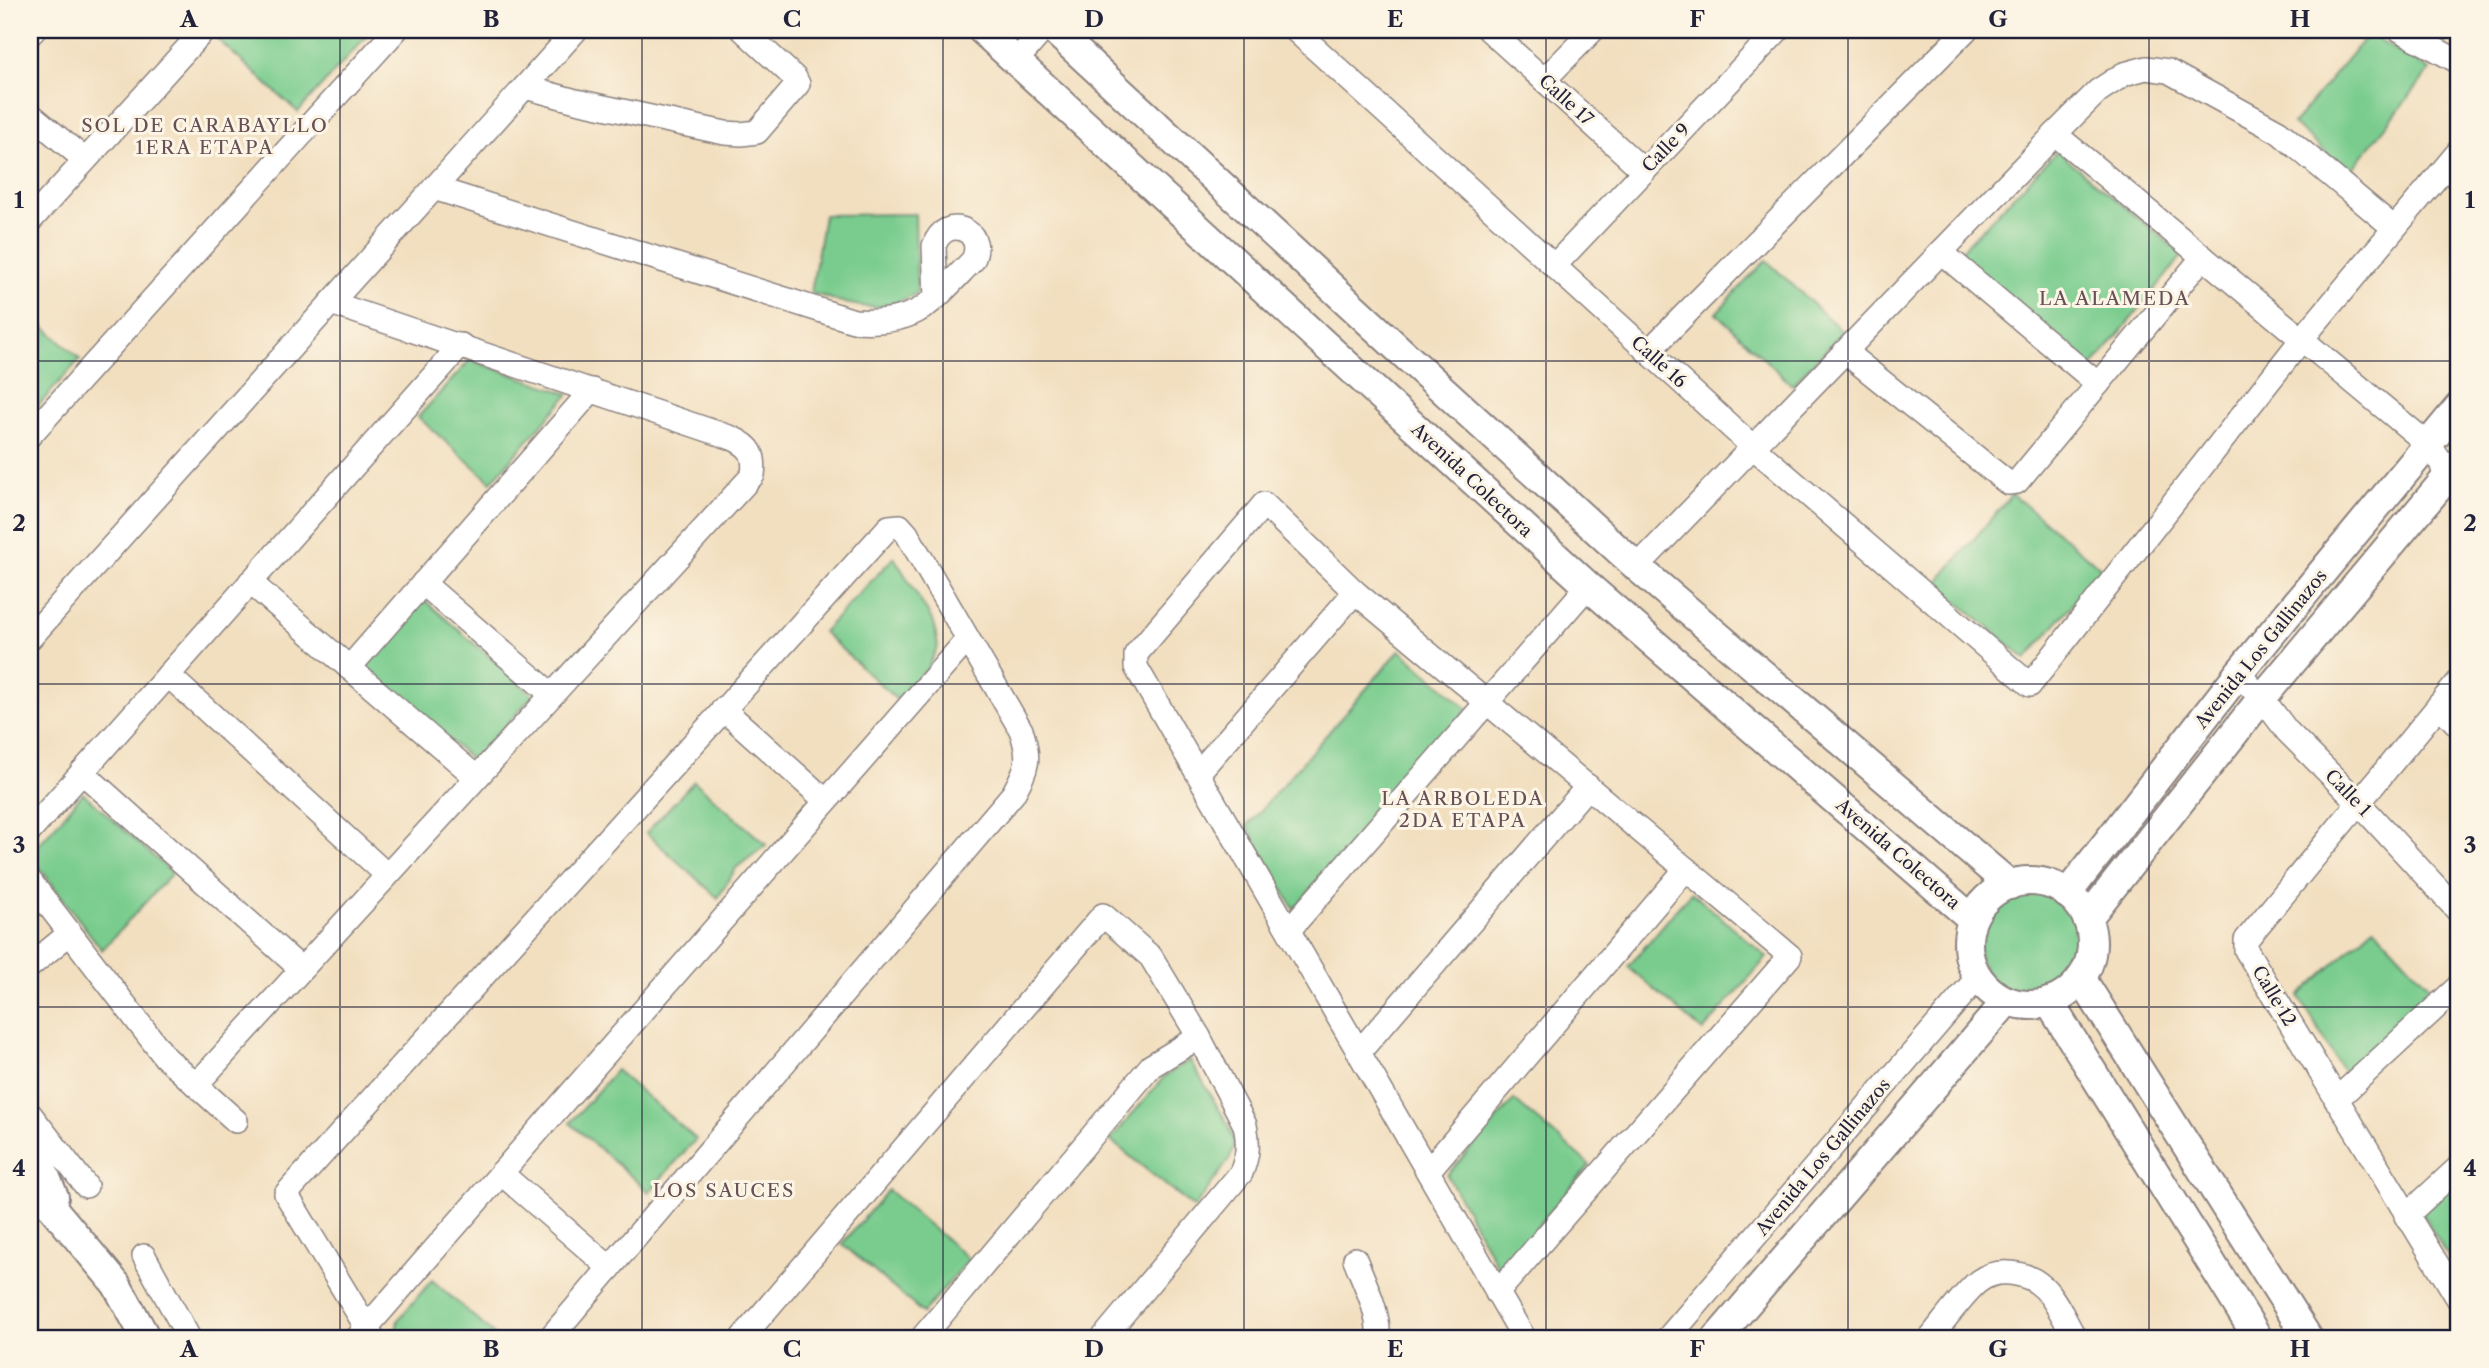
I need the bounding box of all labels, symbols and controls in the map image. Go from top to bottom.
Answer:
text: A [179,5,199,33]
text: B [482,5,500,33]
text: C [783,5,801,33]
text: D [1084,5,1104,33]
text: E [1387,5,1403,33]
text: F [1689,5,1705,33]
text: G [1988,5,2008,33]
text: H [2290,5,2311,33]
street label: Calle 17 [1534,70,1598,130]
district label: SOL DE CARABAYLLO 1ERA ETAPA [81,114,329,159]
street label: Calle 9 [1637,119,1695,177]
text: 1 [14,186,25,214]
text: 1 [2465,186,2476,214]
district label: LA ALAMEDA [2039,287,2191,310]
street label: Calle 16 [1627,331,1691,393]
street label: Avenida Colectora [1406,418,1537,542]
text: 2 [12,509,26,537]
text: 2 [2463,509,2477,537]
street label: Avenida Los Gallinazos [2190,565,2332,734]
street label: Calle 1 [2320,765,2376,821]
district label: LA ARBOLEDA 2DA ETAPA [1381,787,1545,832]
street label: Avenida Colectora [1831,793,1965,914]
text: 3 [13,831,26,859]
text: 3 [2464,831,2477,859]
street label: Calle 12 [2247,962,2301,1030]
street label: Avenida Los Gallinazos [1750,1074,1895,1241]
text: 4 [12,1154,26,1182]
text: 4 [2463,1154,2477,1182]
district label: LOS SAUCES [653,1179,795,1202]
text: A [179,1335,199,1363]
text: B [482,1335,500,1363]
text: C [783,1335,801,1363]
text: D [1084,1335,1104,1363]
text: E [1387,1335,1403,1363]
text: F [1689,1335,1705,1363]
text: G [1988,1335,2008,1363]
text: H [2290,1335,2311,1363]

